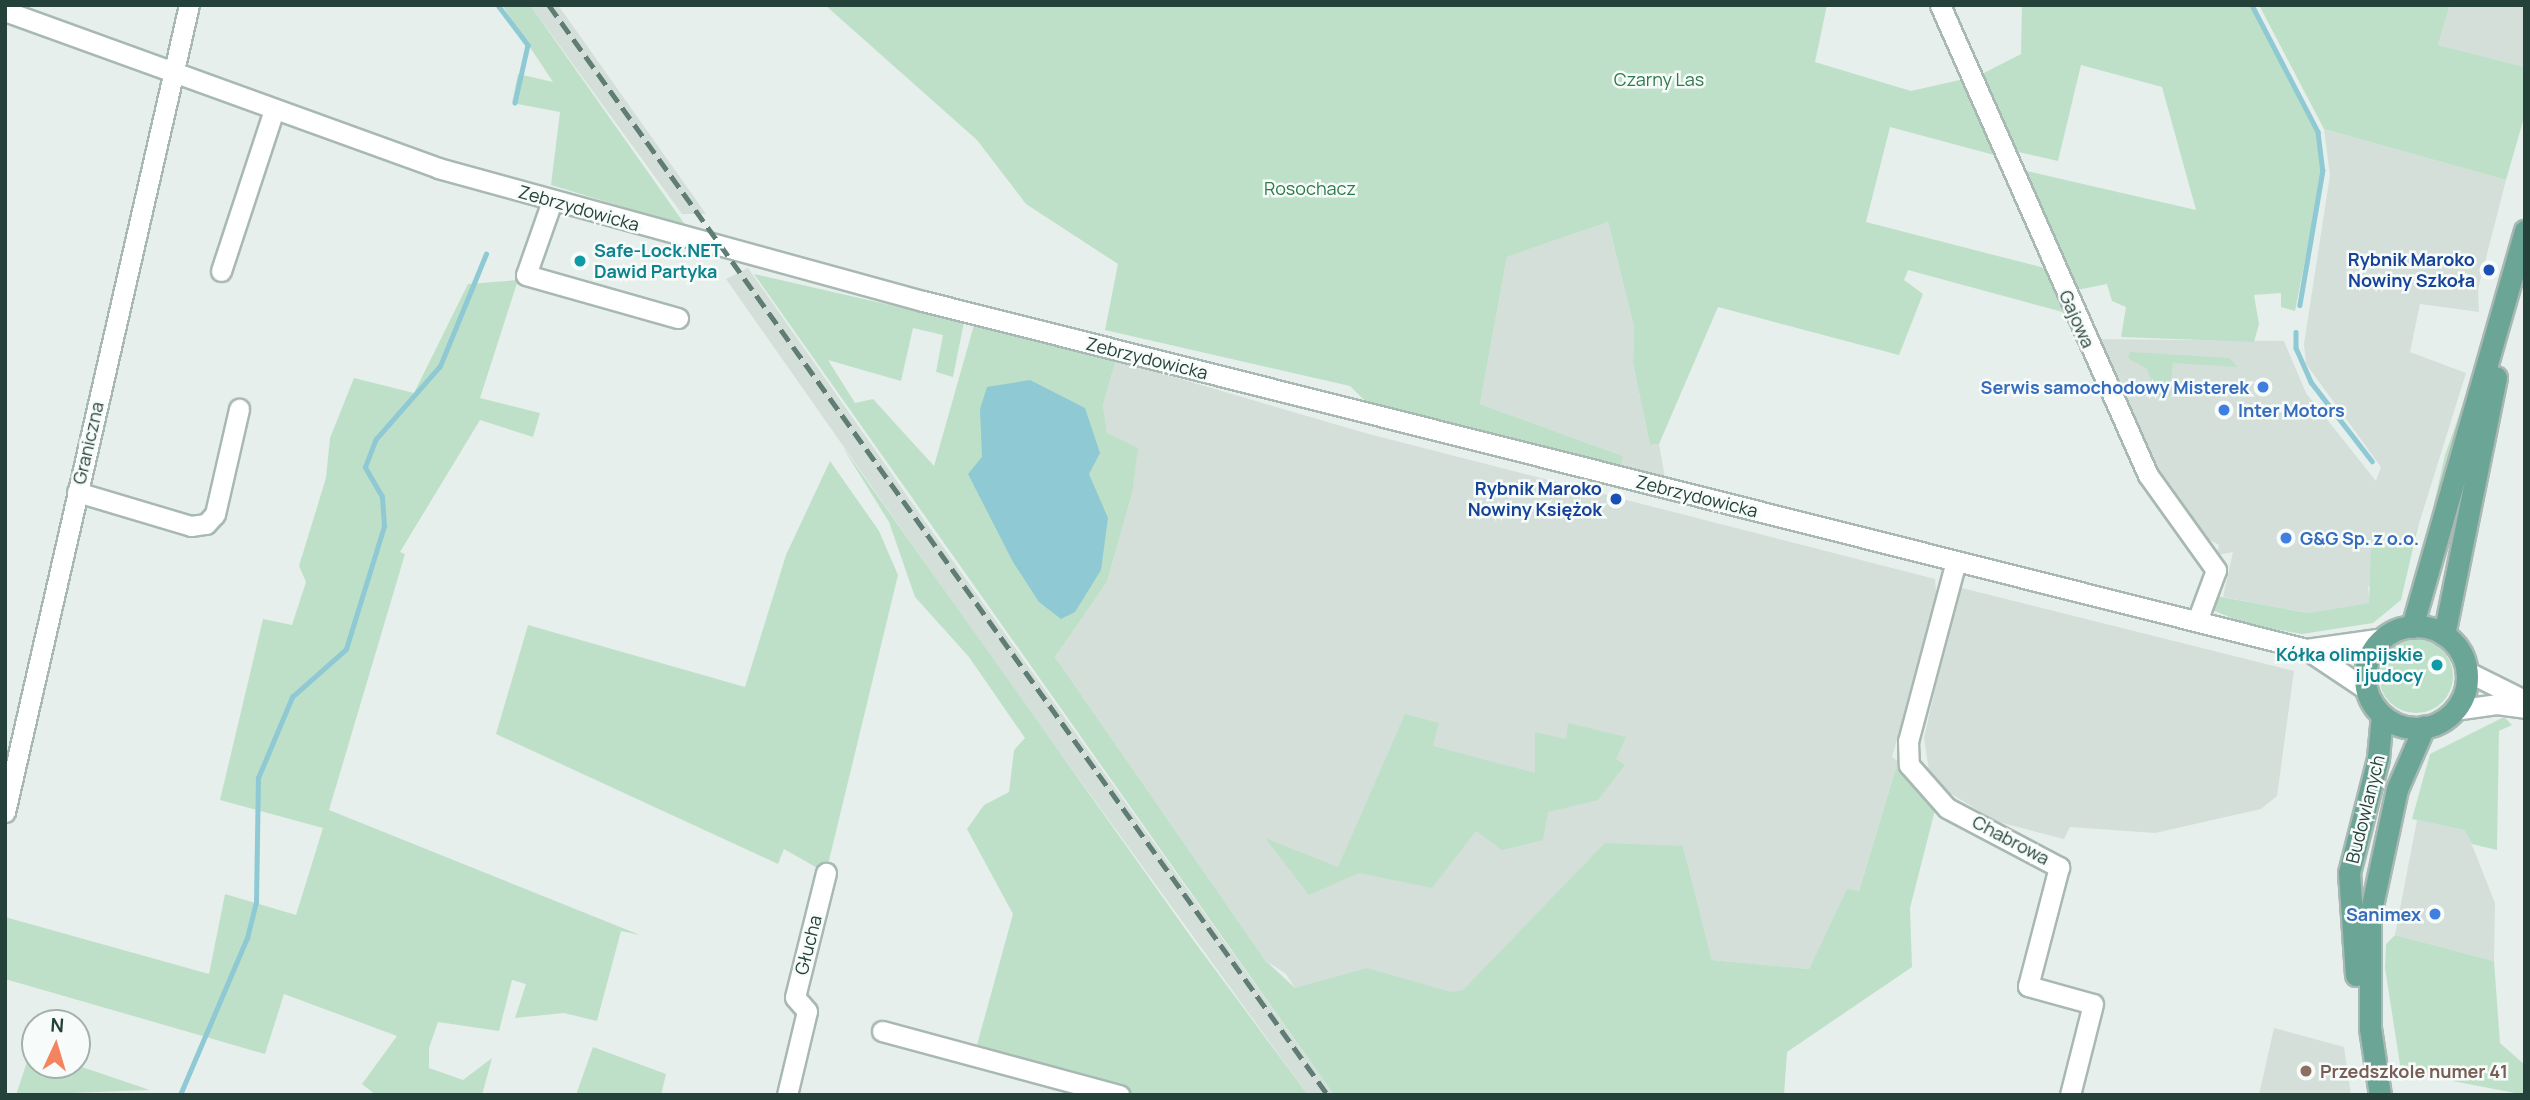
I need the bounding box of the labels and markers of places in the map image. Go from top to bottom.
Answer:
place label: Safe-Lock.NET Dawid Partyka [594,240,722,282]
place label: Rybnik Maroko Nowiny Szkoła [2348,249,2475,292]
marker: Safe-Lock.NET Dawid Partyka [572,253,588,269]
marker: Rybnik Maroko Nowiny Szkoła [2481,262,2497,278]
place label: Serwis samochodowy Misterek [1981,376,2249,398]
marker: Serwis samochodowy Misterek [2255,379,2271,395]
place label: Inter Motors [2238,399,2345,421]
marker: Inter Motors [2216,402,2232,418]
place label: Rybnik Maroko Nowiny Księżok [1468,478,1602,520]
marker: Rybnik Maroko Nowiny Księżok [1608,491,1624,507]
place label: G&G Sp. z o.o. [2300,527,2419,549]
marker: G&G Sp. z o.o. [2278,530,2294,546]
place label: Kółka olimpijskie i judocy [2276,644,2423,686]
marker: Kółka olimpijskie i judocy [2429,657,2445,673]
place label: Sanimex [2346,903,2421,925]
marker: Sanimex [2427,906,2443,922]
place label: Przedszkole numer 41 [2320,1060,2508,1082]
marker: Przedszkole numer 41 [2298,1063,2314,1079]

